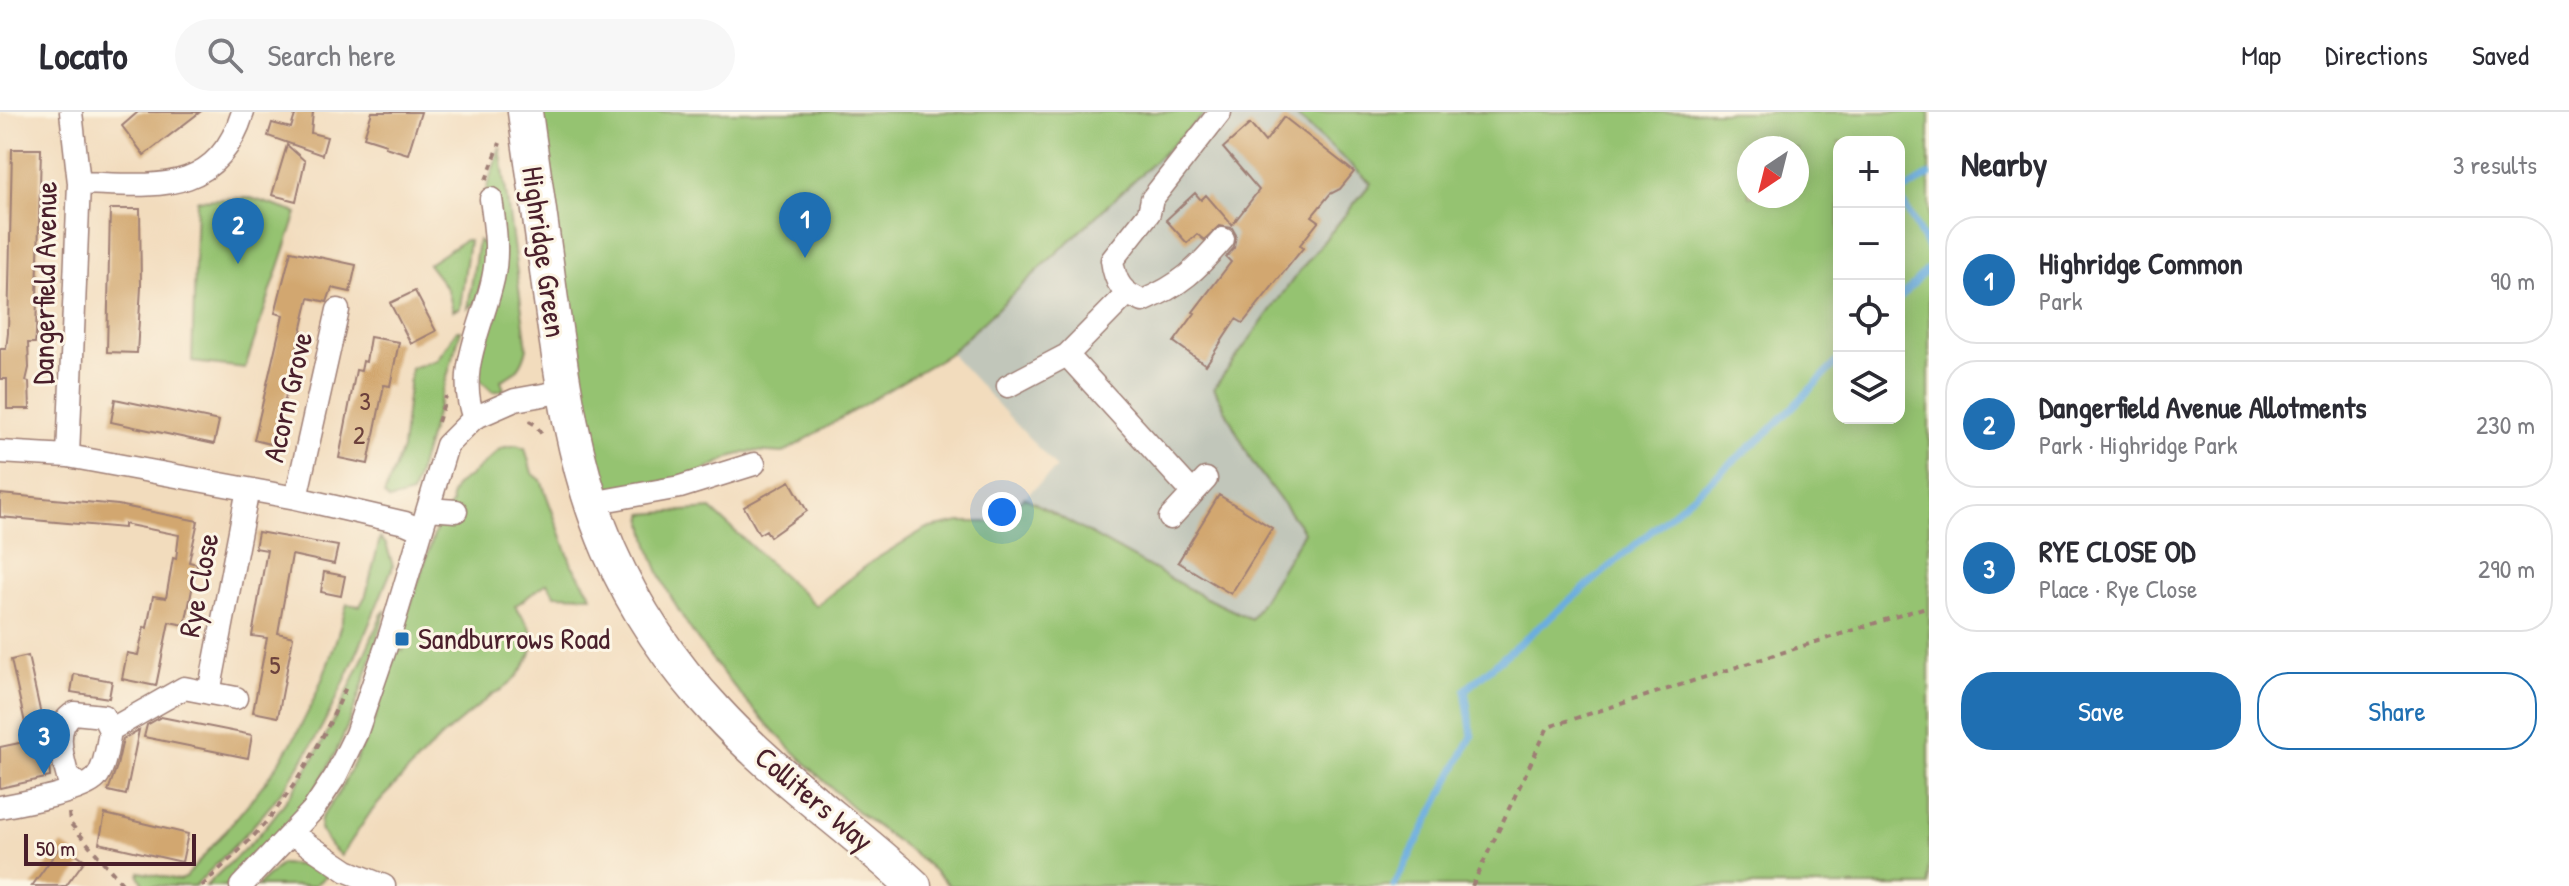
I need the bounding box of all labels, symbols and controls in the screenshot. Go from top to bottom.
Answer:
search box [175,19,735,91]
text: Locato [40,29,127,81]
icon: search [203,33,247,77]
text: Search here [267,35,396,75]
text: Map [2241,36,2281,74]
text: Directions [2325,36,2428,74]
text: Saved [2472,36,2529,74]
north arrow [1737,136,1809,208]
map controls [1833,136,1905,424]
button: + [1833,136,1905,208]
text: Nearby [1961,141,2047,187]
text: 3 results [2453,147,2537,182]
street label: Highridge Green [513,164,577,340]
street label: Dangerfield Avenue [22,181,66,385]
pin: 1 [779,192,831,258]
pin: 2 [212,198,264,264]
button: − [1833,208,1905,280]
text: Highridge Common [2039,243,2243,283]
text: 1 [1984,263,1994,298]
text: 90 m [2490,263,2535,298]
button: locate [1833,280,1905,352]
text: Park [2039,283,2083,318]
street label: Acorn Grove [253,328,321,466]
button: layers [1833,352,1905,424]
house number: 3 [359,383,371,418]
text: Dangerfield Avenue Allotments [2039,387,2367,427]
text: 2 [1983,407,1995,442]
text: 230 m [2476,407,2535,442]
house number: 2 [353,417,365,452]
text: Park · Highridge Park [2039,427,2238,462]
your location [982,492,1022,532]
street label: Rye Close [168,529,228,640]
text: RYE CLOSE OD [2039,531,2195,571]
text: 3 [1983,551,1995,586]
text: 290 m [2478,551,2535,586]
text: Place · Rye Close [2039,571,2197,606]
place label: Sandburrows Road [418,618,610,658]
marker: Sandburrows Road [393,630,411,648]
house number: 5 [270,647,281,682]
button: Save [1961,672,2241,750]
button: Share [2257,672,2537,750]
pin: 3 [18,709,70,775]
street label: Colliters Way [747,737,882,860]
scale bar [24,830,196,866]
text: 50 m [36,833,75,863]

